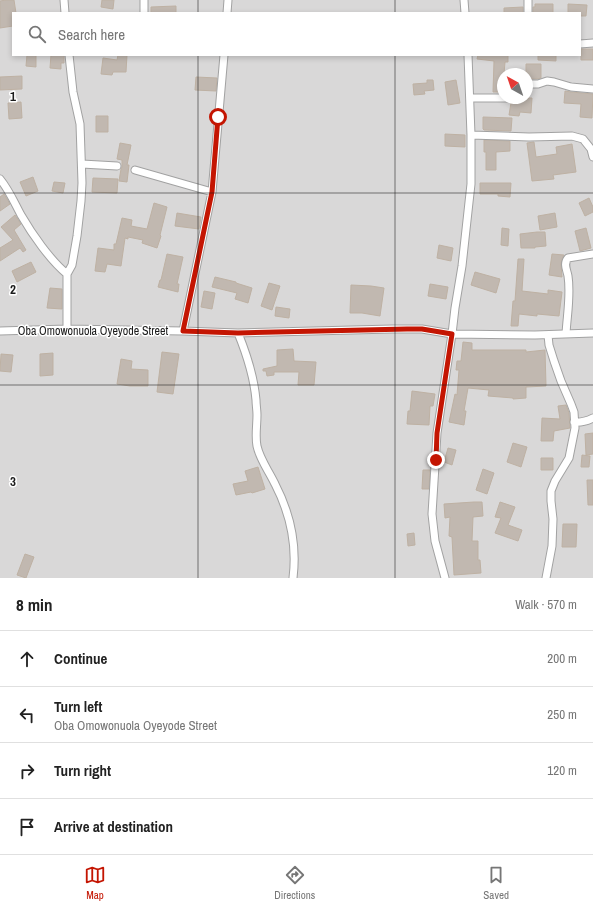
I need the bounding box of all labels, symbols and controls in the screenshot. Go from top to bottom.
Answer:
search box [12,12,581,56]
icon: search [26,23,48,45]
text: Search here [58,24,125,45]
north arrow [497,68,533,104]
text: 1 [10,88,16,105]
route start [209,108,227,126]
text: 2 [10,281,16,298]
street label: Oba Omowonuola Oyeyode Street [18,323,168,339]
route end [427,451,445,469]
text: 3 [10,473,16,490]
text: 8 min [16,593,52,616]
text: Walk · 570 m [515,596,577,613]
icon: ahead [16,648,38,670]
text: Continue [54,648,107,669]
text: 200 m [547,650,577,667]
text: Turn left [54,696,102,717]
icon: left [16,704,38,726]
text: 250 m [547,706,577,723]
text: Oba Omowonuola Oyeyode Street [54,717,217,734]
icon: right [16,760,38,782]
text: Turn right [54,760,111,781]
text: 120 m [547,762,577,779]
icon: arrive [16,816,38,838]
text: Arrive at destination [54,816,173,837]
tab: Map [84,864,106,902]
tab: Directions [274,864,315,902]
tab: Saved [483,864,509,902]

